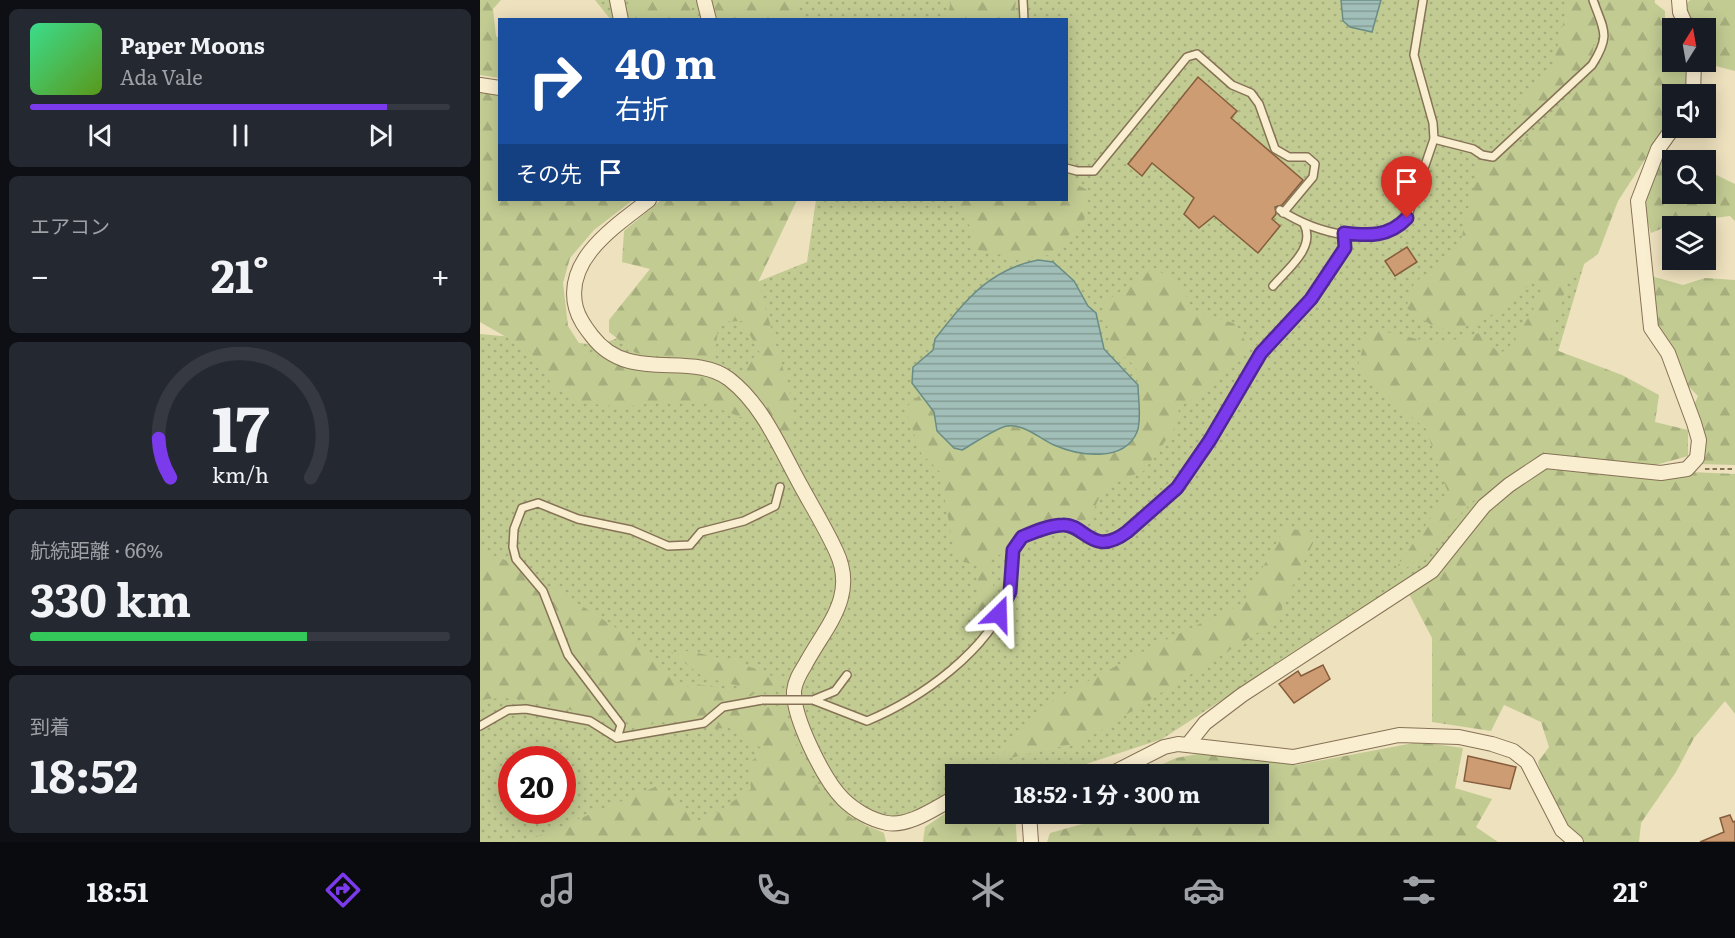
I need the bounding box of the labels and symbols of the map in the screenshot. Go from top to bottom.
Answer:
north arrow [1662,18,1716,72]
pin [1381,156,1432,218]
position arrow [967,582,1031,646]
speed limit sign: 20 [498,746,576,824]

